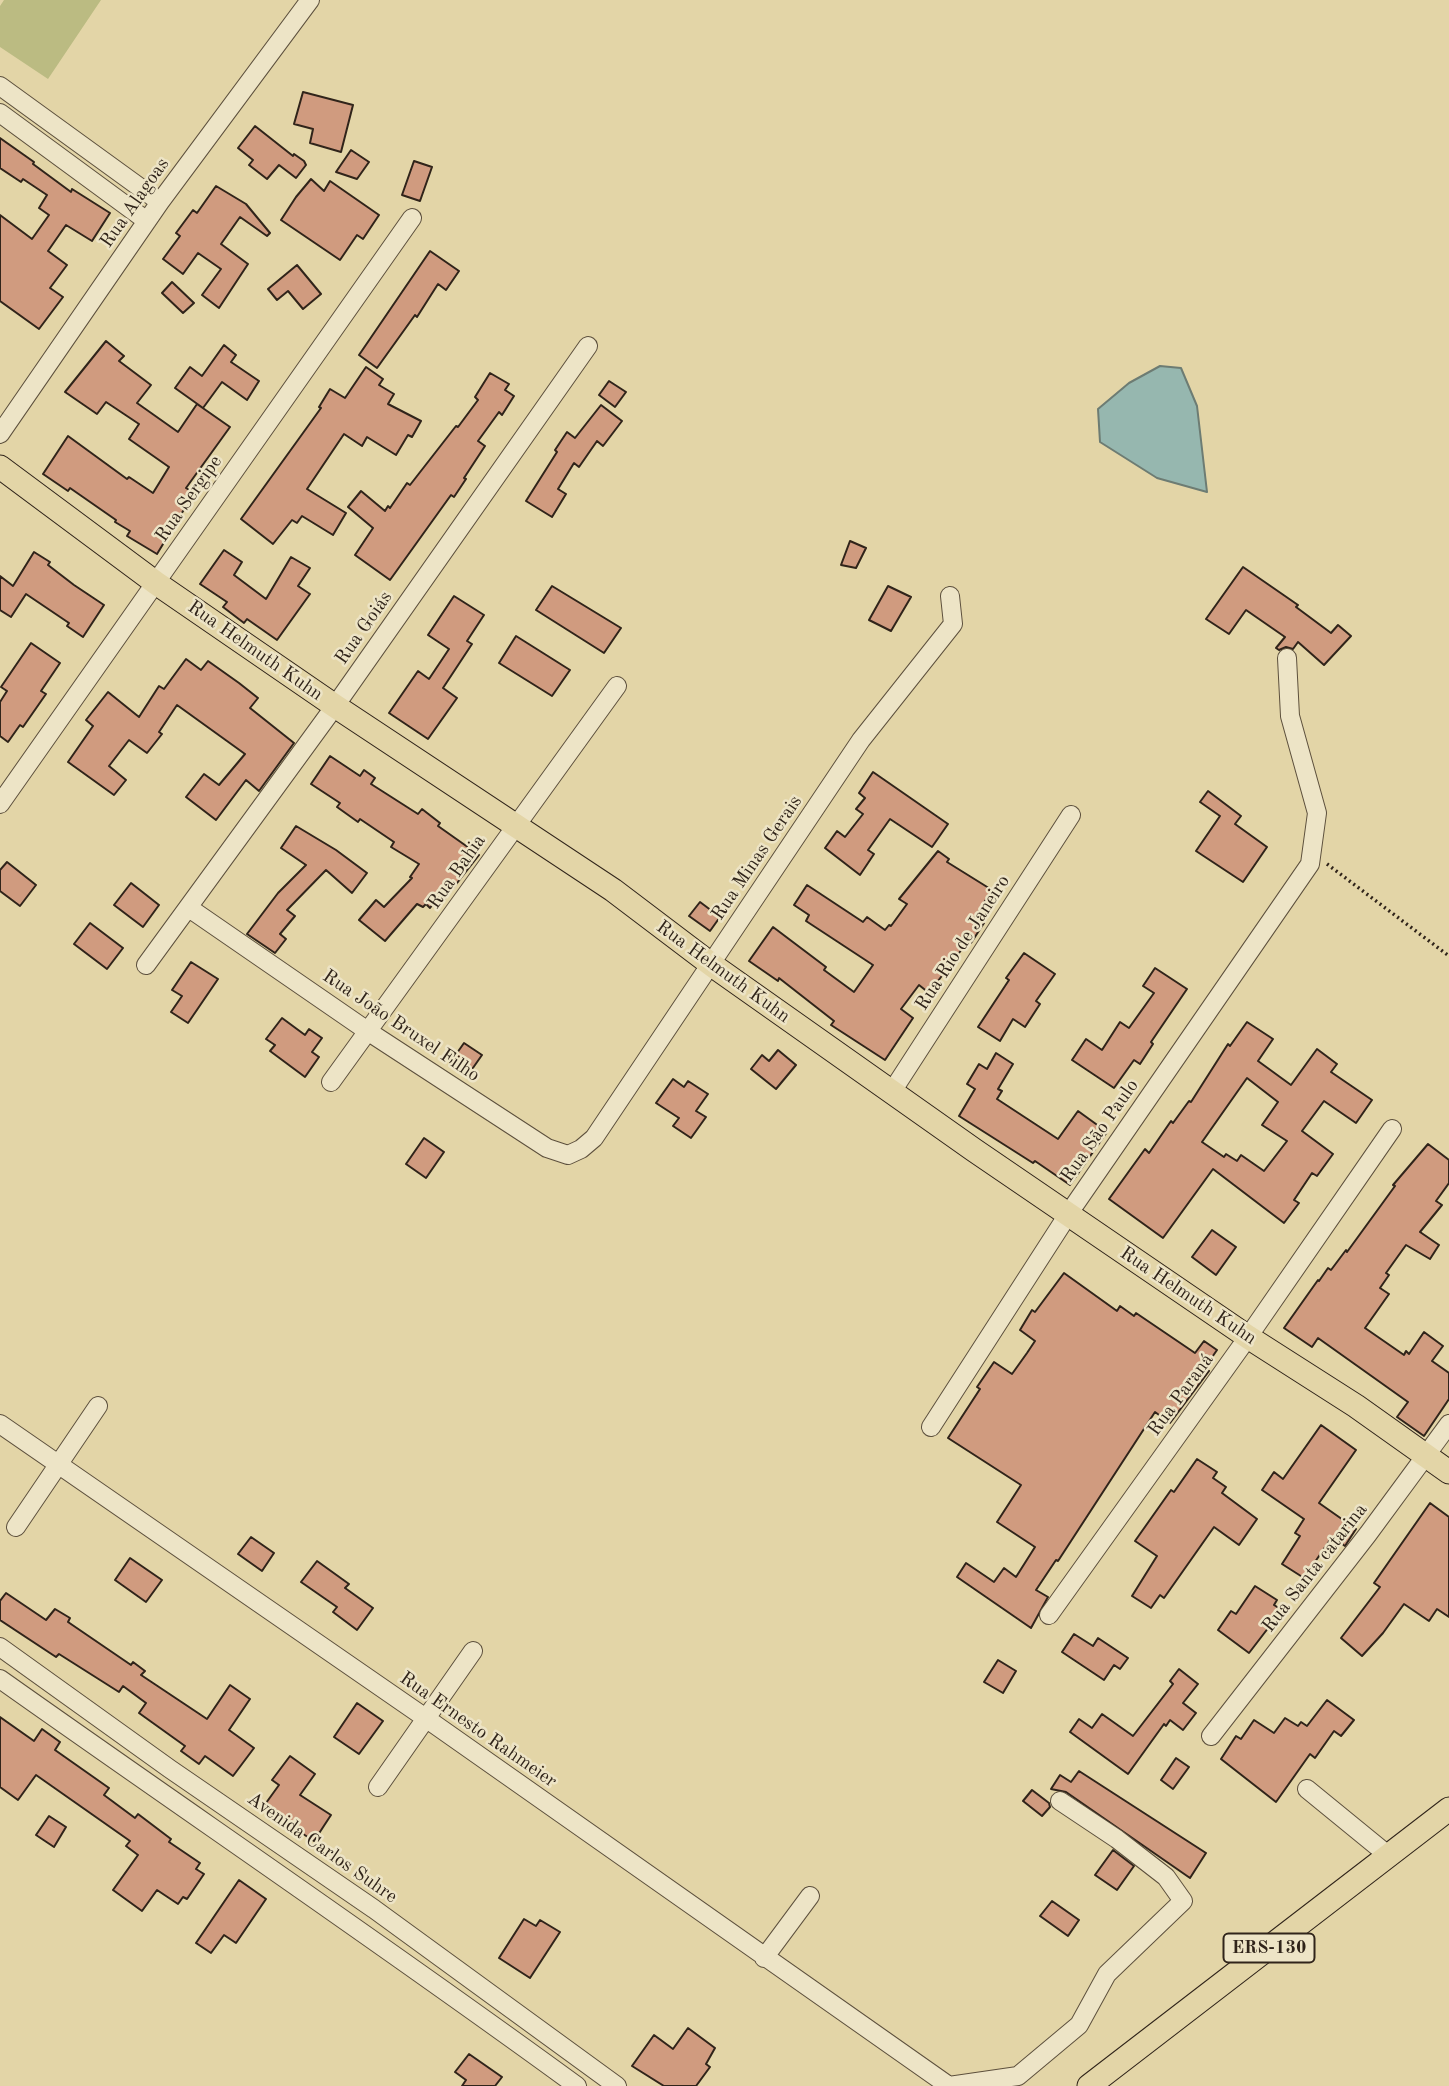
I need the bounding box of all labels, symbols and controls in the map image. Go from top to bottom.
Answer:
street label: Rua Alagoas [96,154,174,252]
street label: Rua Sergipe [151,451,227,547]
street label: Rua Goiás [330,587,398,669]
street label: Rua Helmuth Kuhn [183,596,327,706]
street label: Rua Minas Gerais [707,791,807,925]
street label: Rua Bahia [423,830,491,914]
street label: Rua Rio de Janeiro [911,871,1015,1015]
street label: Rua Helmuth Kuhn [652,916,794,1028]
street label: Rua João Bruxel Filho [318,965,484,1087]
street label: Rua São Paulo [1056,1075,1144,1187]
street label: Rua Helmuth Kuhn [1115,1242,1261,1350]
street label: Rua Paraná [1143,1349,1219,1441]
street label: Rua Santa catarina [1258,1499,1372,1637]
street label: Rua Ernesto Rahmeier [395,1667,561,1793]
street label: Avenida Carlos Suhre [243,1788,401,1908]
road number: ERS-130 [1224,1934,1314,1962]

